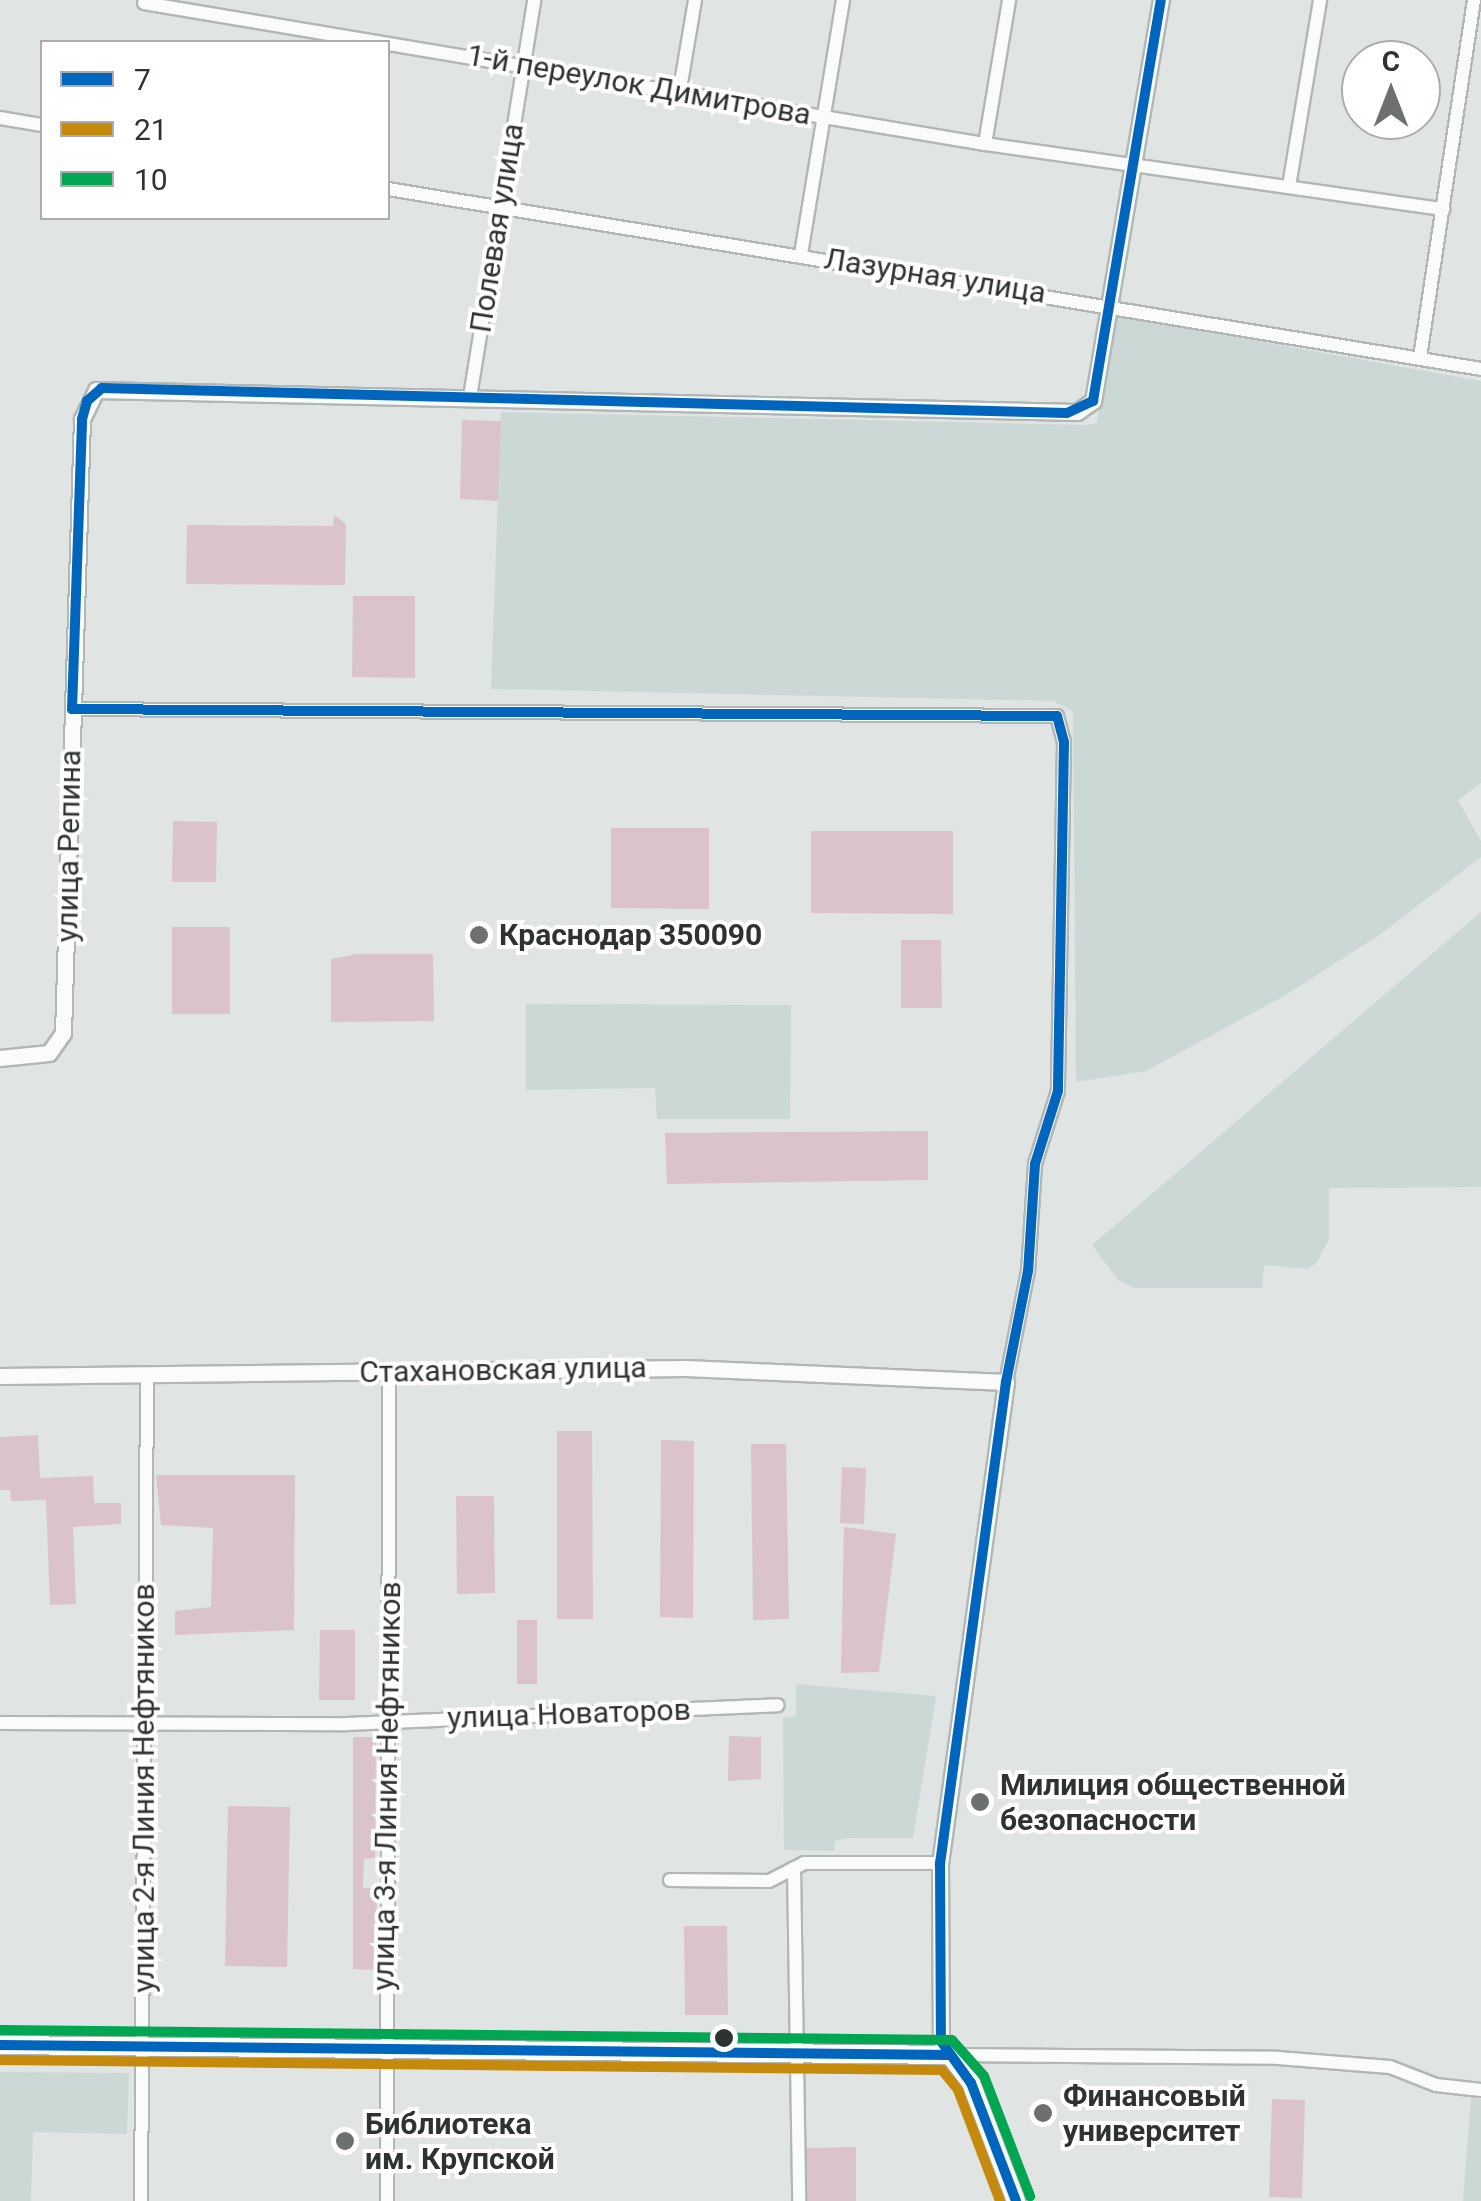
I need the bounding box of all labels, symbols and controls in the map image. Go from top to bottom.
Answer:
street label: 1-й переулок Димитрова [464,37,814,133]
legend [40,40,390,220]
north arrow [1341,40,1441,140]
text: С [1382,45,1400,78]
text: 7 [134,62,151,97]
text: 21 [134,112,168,147]
street label: Полевая улица [463,121,531,335]
text: 10 [134,162,168,197]
street label: Лазурная улица [822,241,1048,311]
street label: улица Репина [49,749,89,943]
place label: Краснодар 350090 [499,917,762,953]
marker: Краснодар 350090 [468,924,490,946]
street label: Стахановская улица [359,1349,647,1391]
street label: улица 3-я Линия Нефтяников [365,1581,409,1991]
street label: улица 2-я Линия Нефтяников [126,1583,162,1993]
street label: улица Новаторов [447,1692,691,1736]
place label: Милиция общественной безопасности [1000,1767,1346,1838]
marker: Милиция общественной безопасности [969,1791,991,1813]
unlabelled marker [714,2028,734,2048]
place label: Финансовый университет [1063,2078,1246,2148]
marker: Финансовый университет [1032,2102,1054,2124]
place label: Библиотека им. Крупской [365,2106,555,2176]
marker: Библиотека им. Крупской [334,2130,356,2152]

